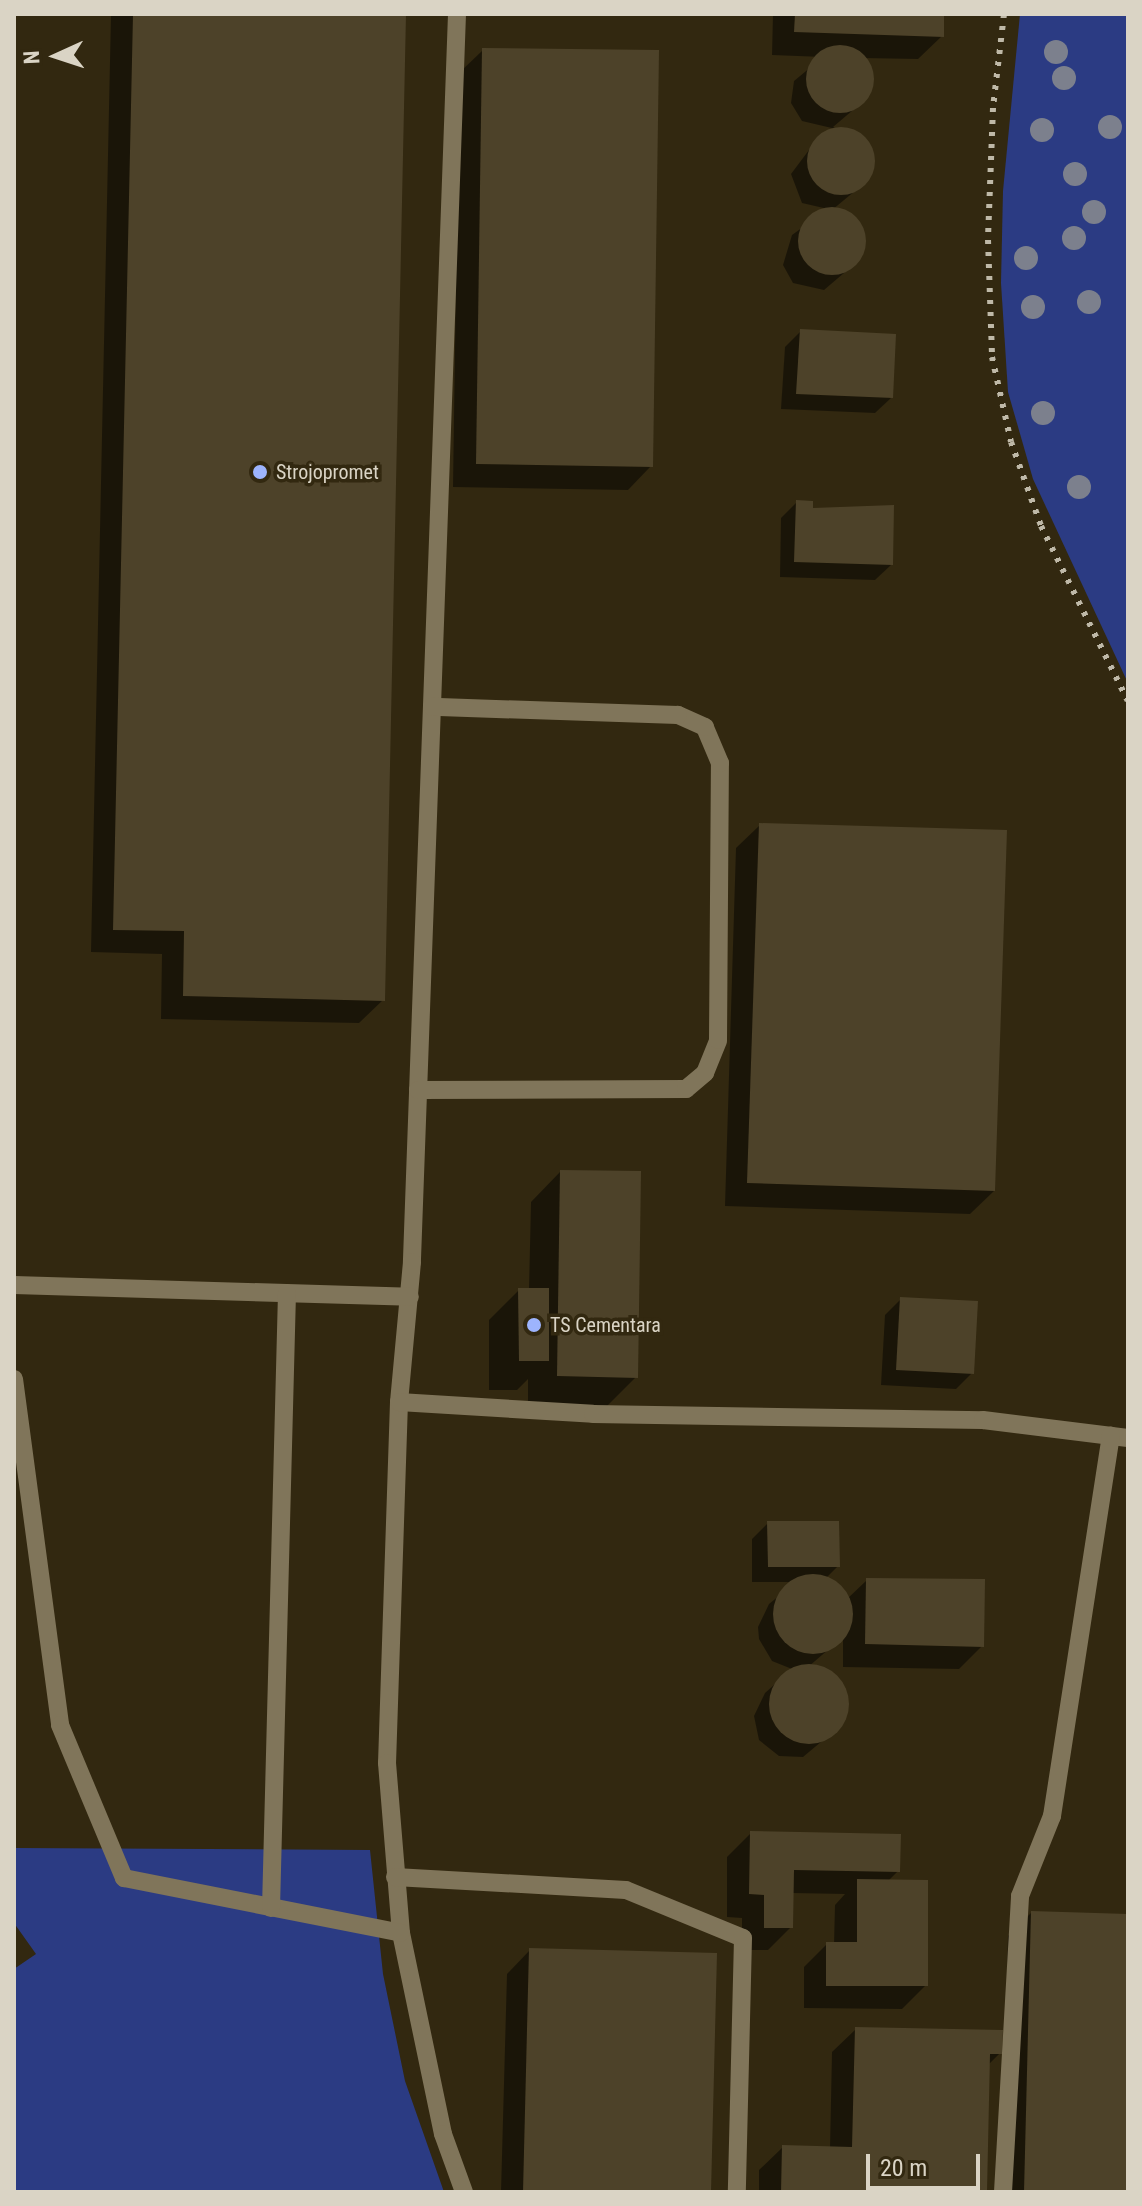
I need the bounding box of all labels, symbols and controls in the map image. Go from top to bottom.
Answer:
north arrow [16,16,96,96]
text: N [19,50,44,65]
place label: Strojopromet [276,460,379,484]
marker: Strojopromet [251,463,269,481]
place label: TS Cementara [550,1313,661,1337]
marker: TS Cementara [525,1316,543,1334]
scale bar [870,2138,984,2188]
text: 20 m [880,2154,927,2182]

